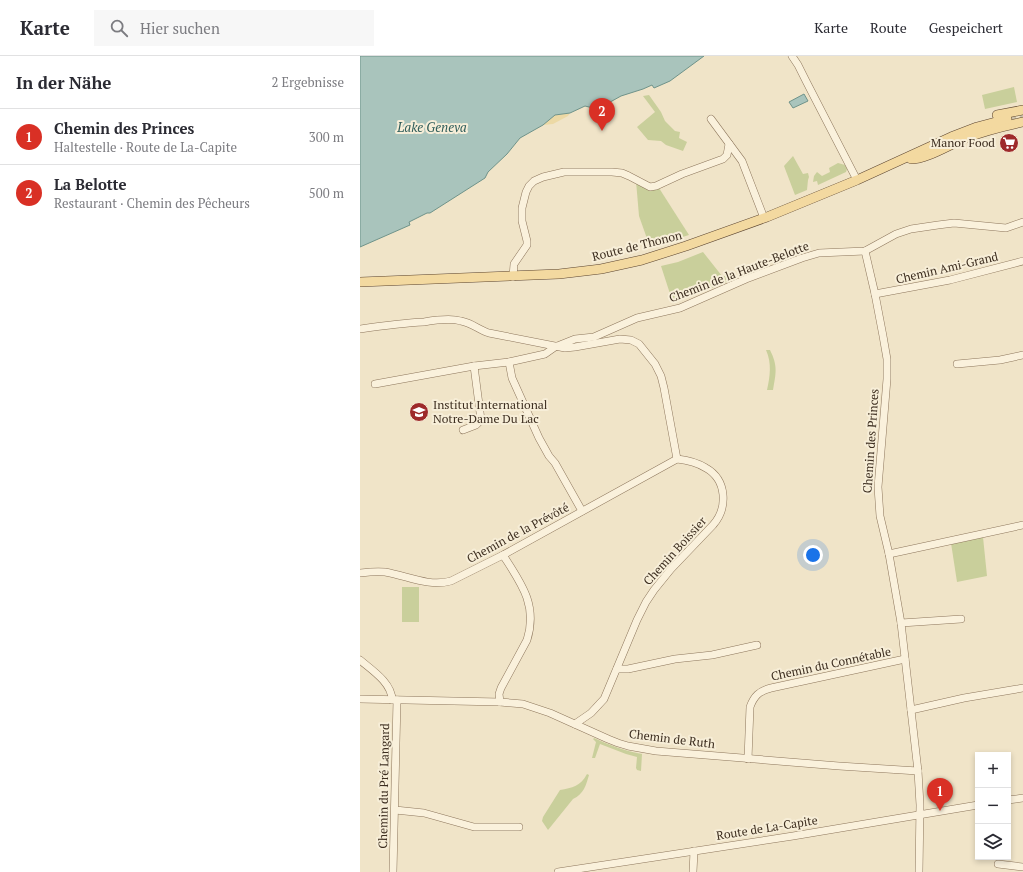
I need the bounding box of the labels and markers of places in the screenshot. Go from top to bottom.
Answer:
pin: 2 [589,98,615,131]
supermarket icon: Manor Food [998,132,1020,154]
place label: Manor Food [931,135,995,150]
place label: Institut International Notre-Dame Du Lac [433,397,548,426]
school or university icon: Institut International Notre-Dame Du Lac [408,401,430,423]
pin: 1 [927,778,953,811]

